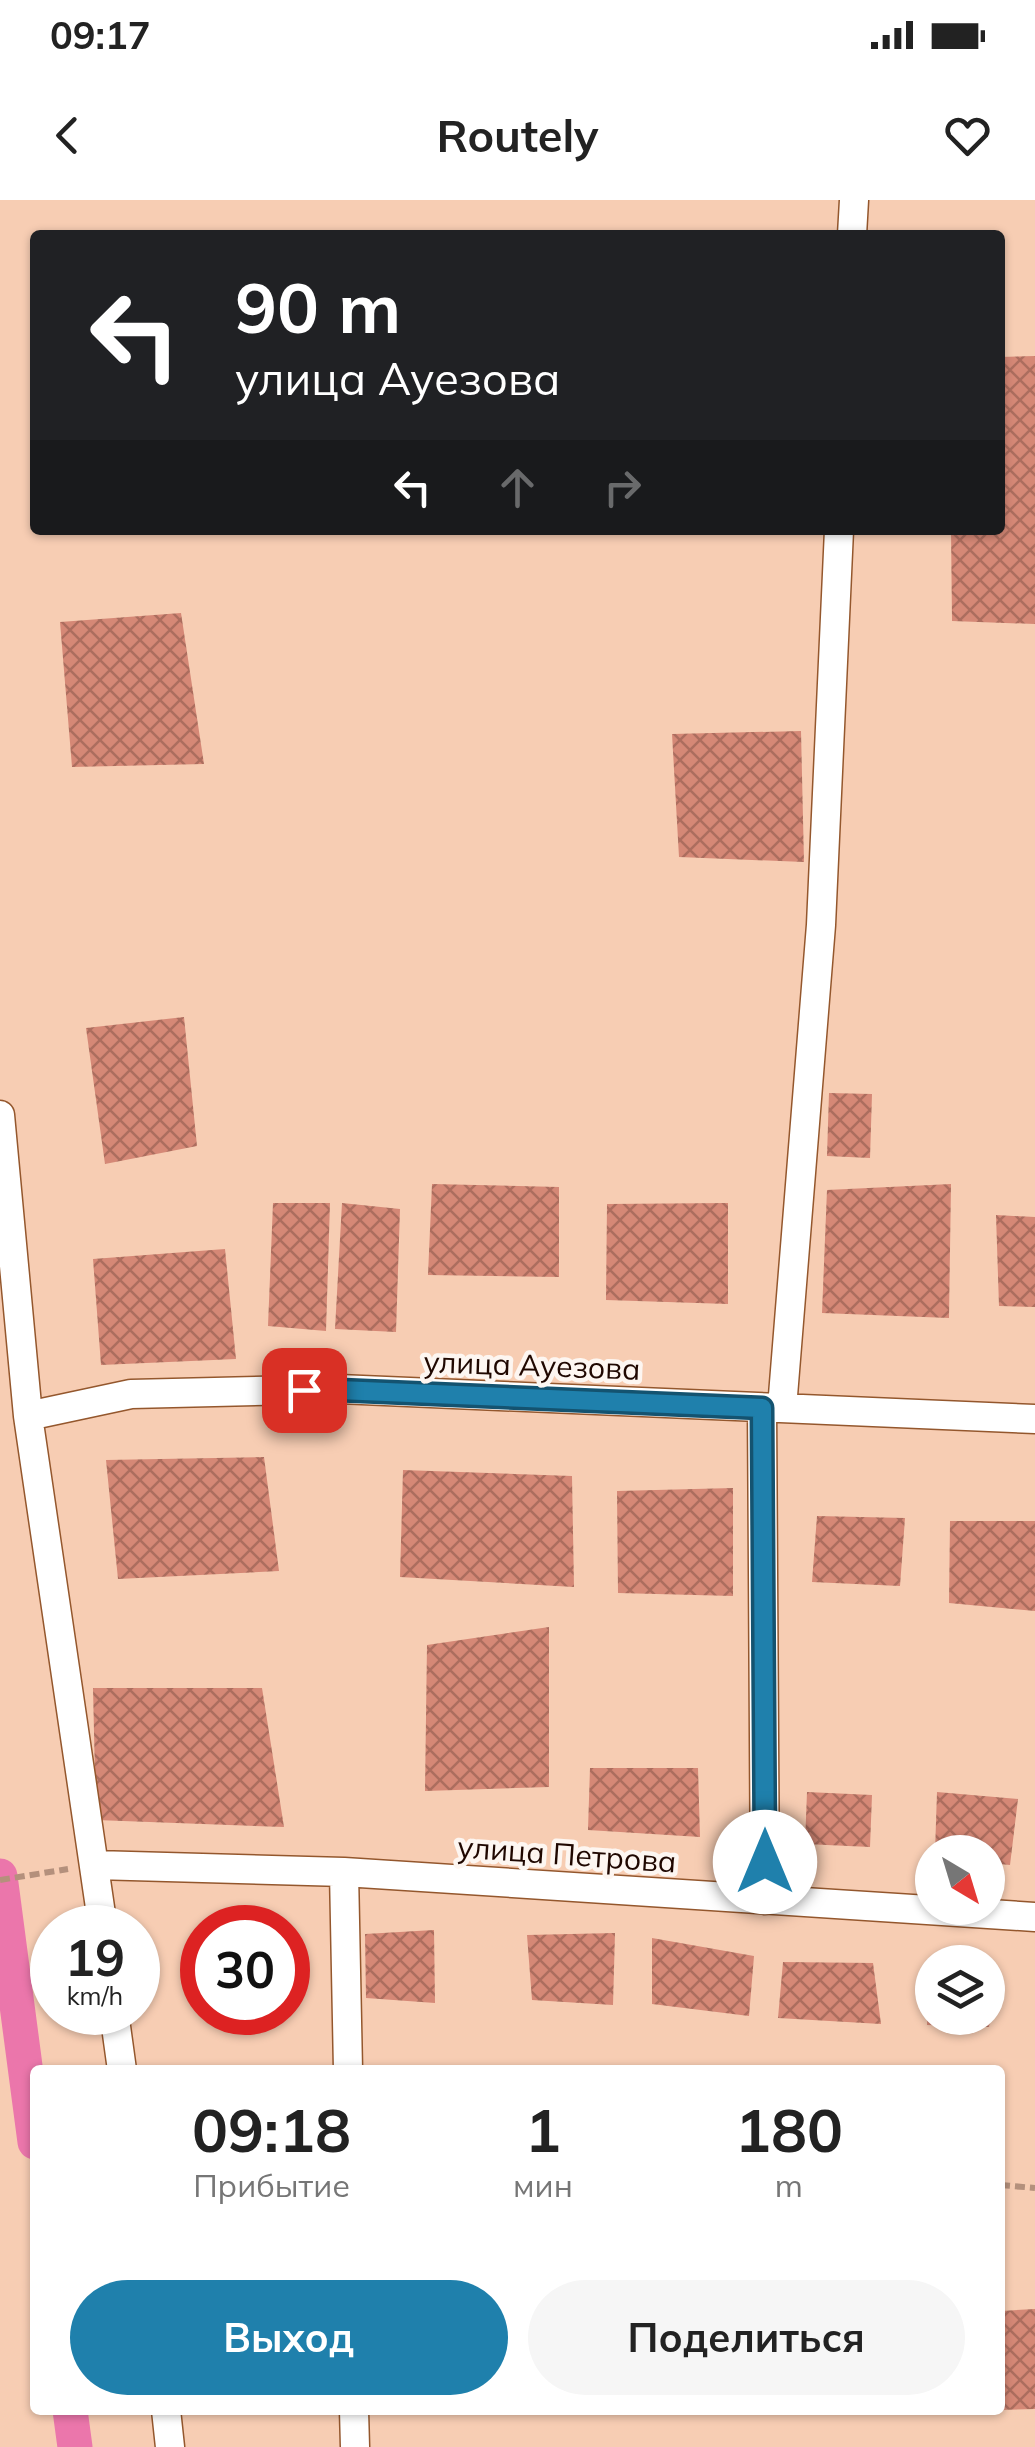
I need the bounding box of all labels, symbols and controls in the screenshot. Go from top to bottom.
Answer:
text: 09:17 [50,11,151,59]
text: Routely [436,107,599,163]
icon: back [40,108,95,163]
icon: heart [940,108,995,163]
text: 90 m [235,263,401,351]
icon: left [70,270,200,400]
text: улица Ауезова [235,350,561,406]
icon: left [385,460,440,515]
icon: ahead [490,460,545,515]
icon: right [595,460,650,515]
street label: улица Ауезова [423,1342,641,1388]
pin [262,1348,347,1433]
icon: arrive [277,1363,332,1418]
position arrow [713,1810,817,1914]
street label: улица Петрова [456,1827,678,1881]
north arrow [915,1835,1005,1925]
map controls [915,1835,1005,2035]
speed limit sign: 30 [180,1905,310,2035]
text: 19 [65,1926,125,1989]
button: layers [915,1945,1005,2035]
text: km/h [67,1980,123,2011]
text: 09:18 [192,2092,351,2167]
text: 1 [525,2092,561,2167]
text: 180 [735,2092,843,2167]
text: Прибытие [193,2165,350,2205]
text: мин [513,2165,573,2205]
text: m [775,2165,803,2205]
button: Выход [70,2280,508,2395]
button: Поделиться [528,2280,965,2395]

